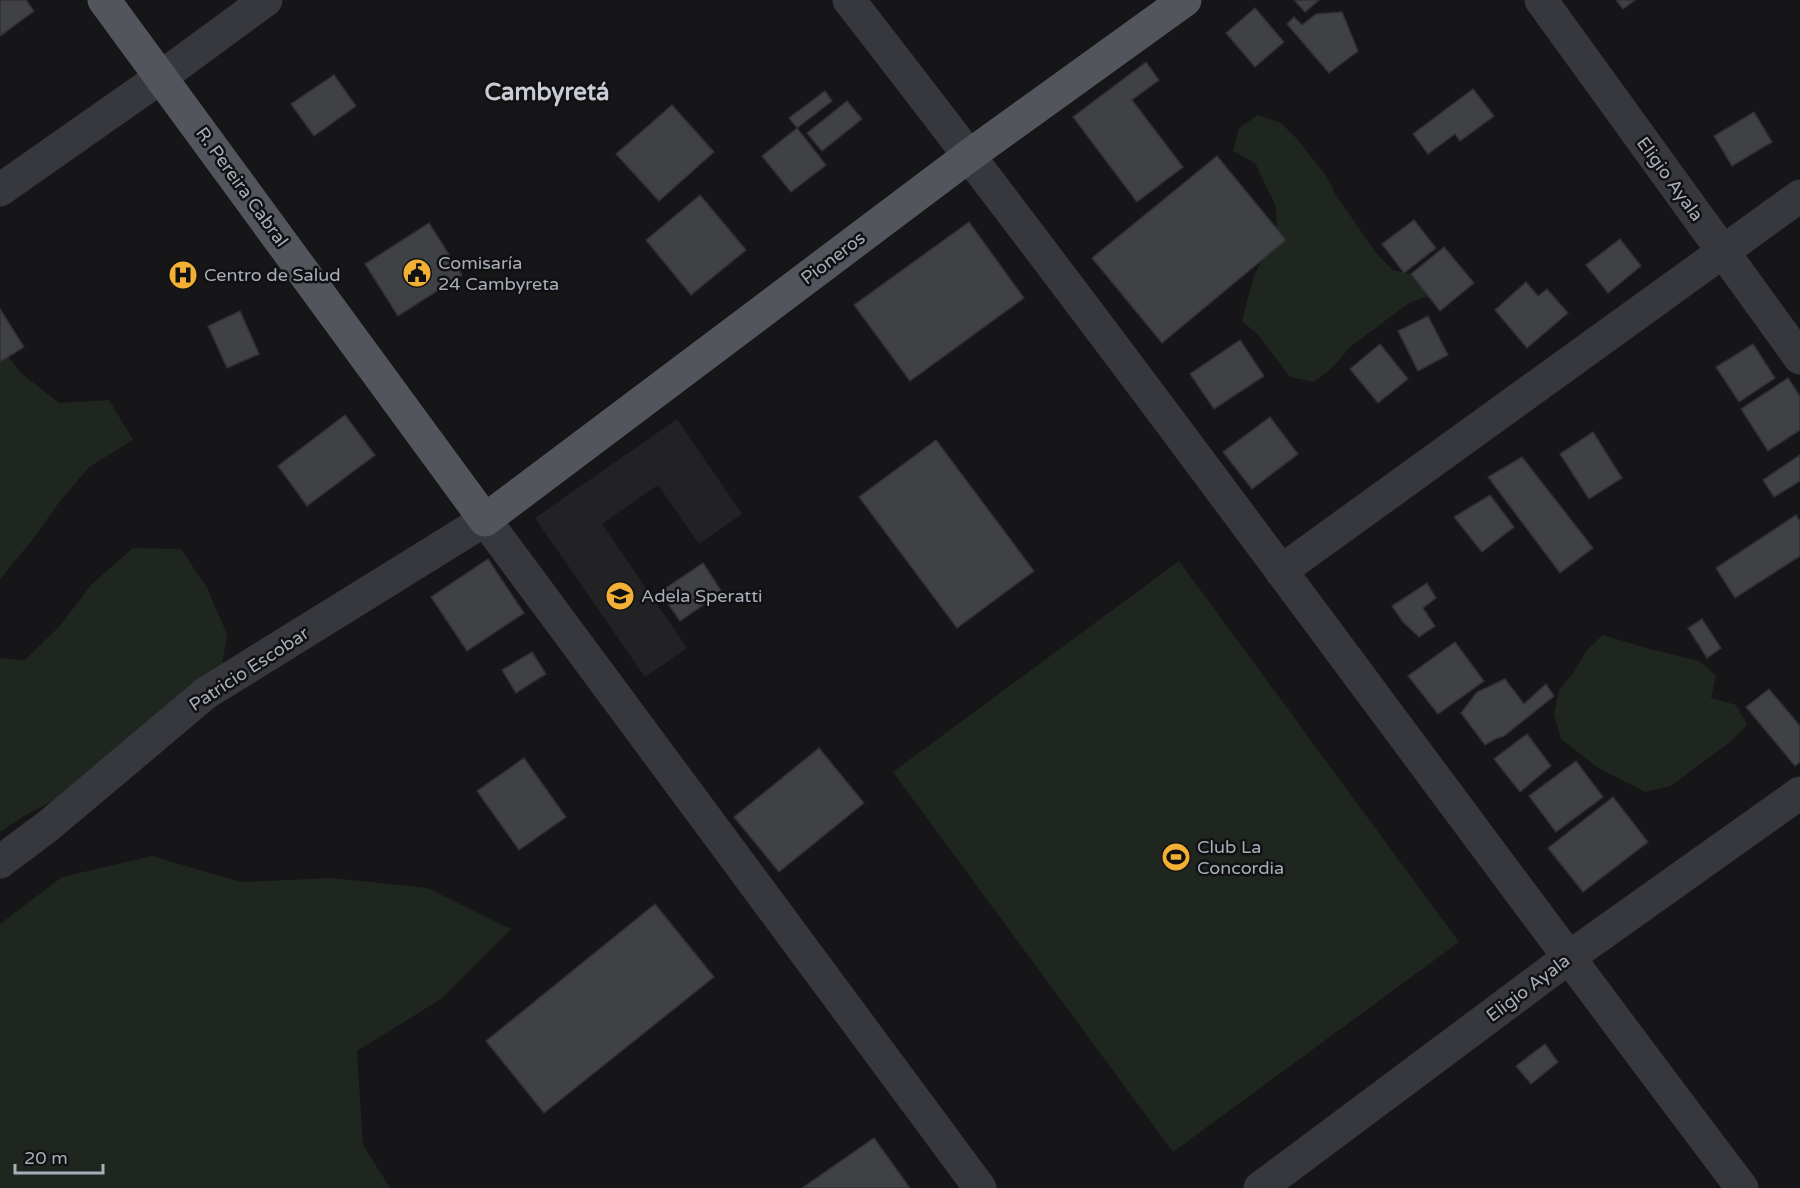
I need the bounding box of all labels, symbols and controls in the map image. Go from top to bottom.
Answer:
district label: Cambyretá [484,78,610,107]
street label: R. Pereira Cabral [191,123,293,251]
street label: Eligio Ayala [1632,133,1708,225]
street label: Pioneros [797,227,869,289]
place label: Comisaría 24 Cambyreta [438,252,559,295]
public building icon: Comisaría 24 Cambyreta [401,257,433,289]
hospital icon: Centro de Salud [167,259,199,291]
place label: Centro de Salud [204,264,341,286]
school or university icon: Adela Speratti [604,580,636,612]
place label: Adela Speratti [641,585,763,607]
street label: Patricio Escobar [185,622,313,716]
place label: Club La Concordia [1197,836,1284,879]
sports icon: Club La Concordia [1160,841,1192,873]
street label: Eligio Ayala [1482,949,1574,1027]
scale bar [15,1137,104,1175]
text: 20 m [24,1147,68,1169]

